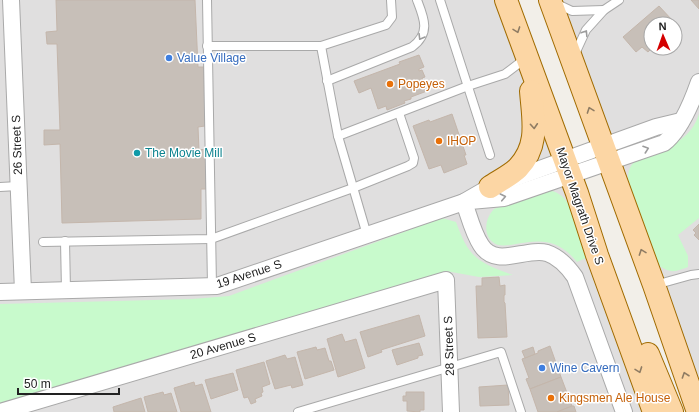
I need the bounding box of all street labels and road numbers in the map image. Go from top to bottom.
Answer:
street label: 26 Street S [9,115,25,175]
street label: Mayor Magrath Drive S [553,145,607,267]
street label: 19 Avenue S [215,257,283,291]
street label: 28 Street S [441,316,457,376]
street label: 20 Avenue S [188,330,258,362]

